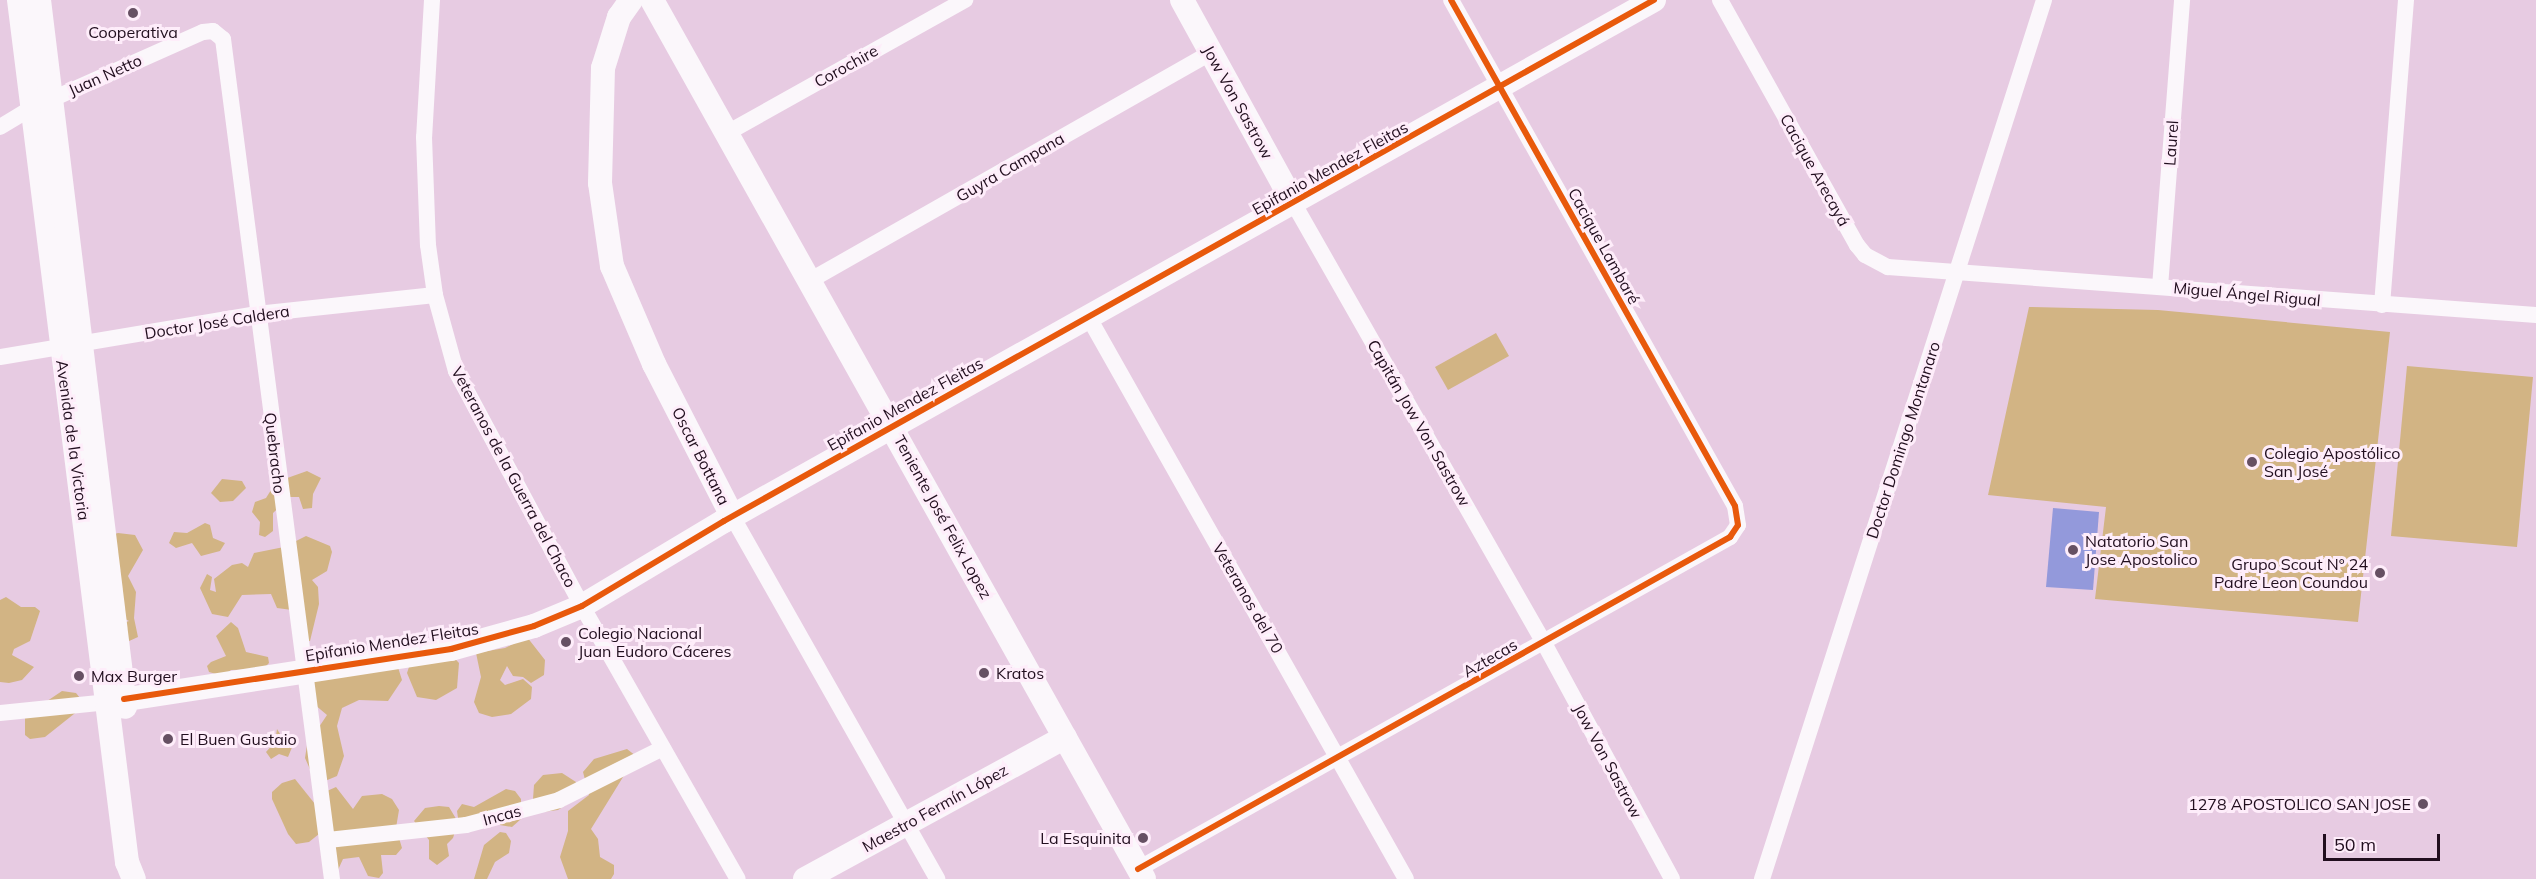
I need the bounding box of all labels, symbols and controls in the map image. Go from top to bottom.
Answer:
marker: Cooperativa [126,6,140,20]
place label: Cooperativa [88,22,178,42]
street label: Corochire [811,41,881,91]
street label: Jow Von Sastrow [1199,42,1277,162]
street label: Juan Netto [65,50,145,100]
street label: Cacique Arecayá [1776,111,1854,229]
street label: Epifanio Mendez Fleitas [1249,117,1411,219]
street label: Laurel [2160,120,2182,166]
street label: Guyra Campana [953,128,1067,206]
street label: Cacique Lambaré [1564,185,1644,307]
street label: Miguel Ángel Rigual [2173,278,2321,310]
street label: Doctor José Caldera [143,301,291,343]
street label: Capitán Jow Von Sastrow [1363,336,1475,510]
street label: Doctor Domingo Montanaro [1862,339,1944,541]
street label: Epifanio Mendez Fleitas [824,353,986,455]
street label: Avenida de la Victoria [52,359,94,521]
street label: Veteranos de la Guerra del Chaco [447,363,581,591]
street label: Oscar Bottana [668,404,734,508]
street label: Quebracho [260,411,290,495]
street label: Teniente José Felix Lopez [890,432,996,602]
place label: Colegio Apostólico San José [2264,443,2400,481]
marker: Colegio Apostólico San José [2245,455,2259,469]
place label: Natatorio San Jose Apostolico [2085,531,2198,569]
street label: Veteranos del 70 [1209,539,1287,657]
marker: Natatorio San Jose Apostolico [2066,543,2080,557]
place label: Grupo Scout N° 24 Padre Leon Coundou [2214,554,2368,592]
marker: Grupo Scout N° 24 Padre Leon Coundou [2373,566,2387,580]
street label: Epifanio Mendez Fleitas [304,619,480,665]
place label: Colegio Nacional Juan Eudoro Cáceres [578,623,731,661]
marker: Colegio Nacional Juan Eudoro Cáceres [559,635,573,649]
street label: Aztecas [1459,635,1521,681]
place label: Kratos [996,663,1044,683]
place label: Max Burger [91,666,177,686]
marker: Kratos [977,666,991,680]
marker: Max Burger [72,669,86,683]
street label: Jow Von Sastrow [1570,700,1646,822]
place label: El Buen Gustaio [180,729,297,749]
marker: El Buen Gustaio [161,732,175,746]
street label: Maestro Fermín López [859,760,1011,856]
place label: 1278 APOSTOLICO SAN JOSE [2188,794,2411,814]
marker: 1278 APOSTOLICO SAN JOSE [2416,797,2430,811]
street label: Incas [481,801,523,829]
scale bar [2326,822,2443,860]
place label: La Esquinita [1040,828,1131,848]
marker: La Esquinita [1136,831,1150,845]
text: 50 m [2334,833,2376,856]

